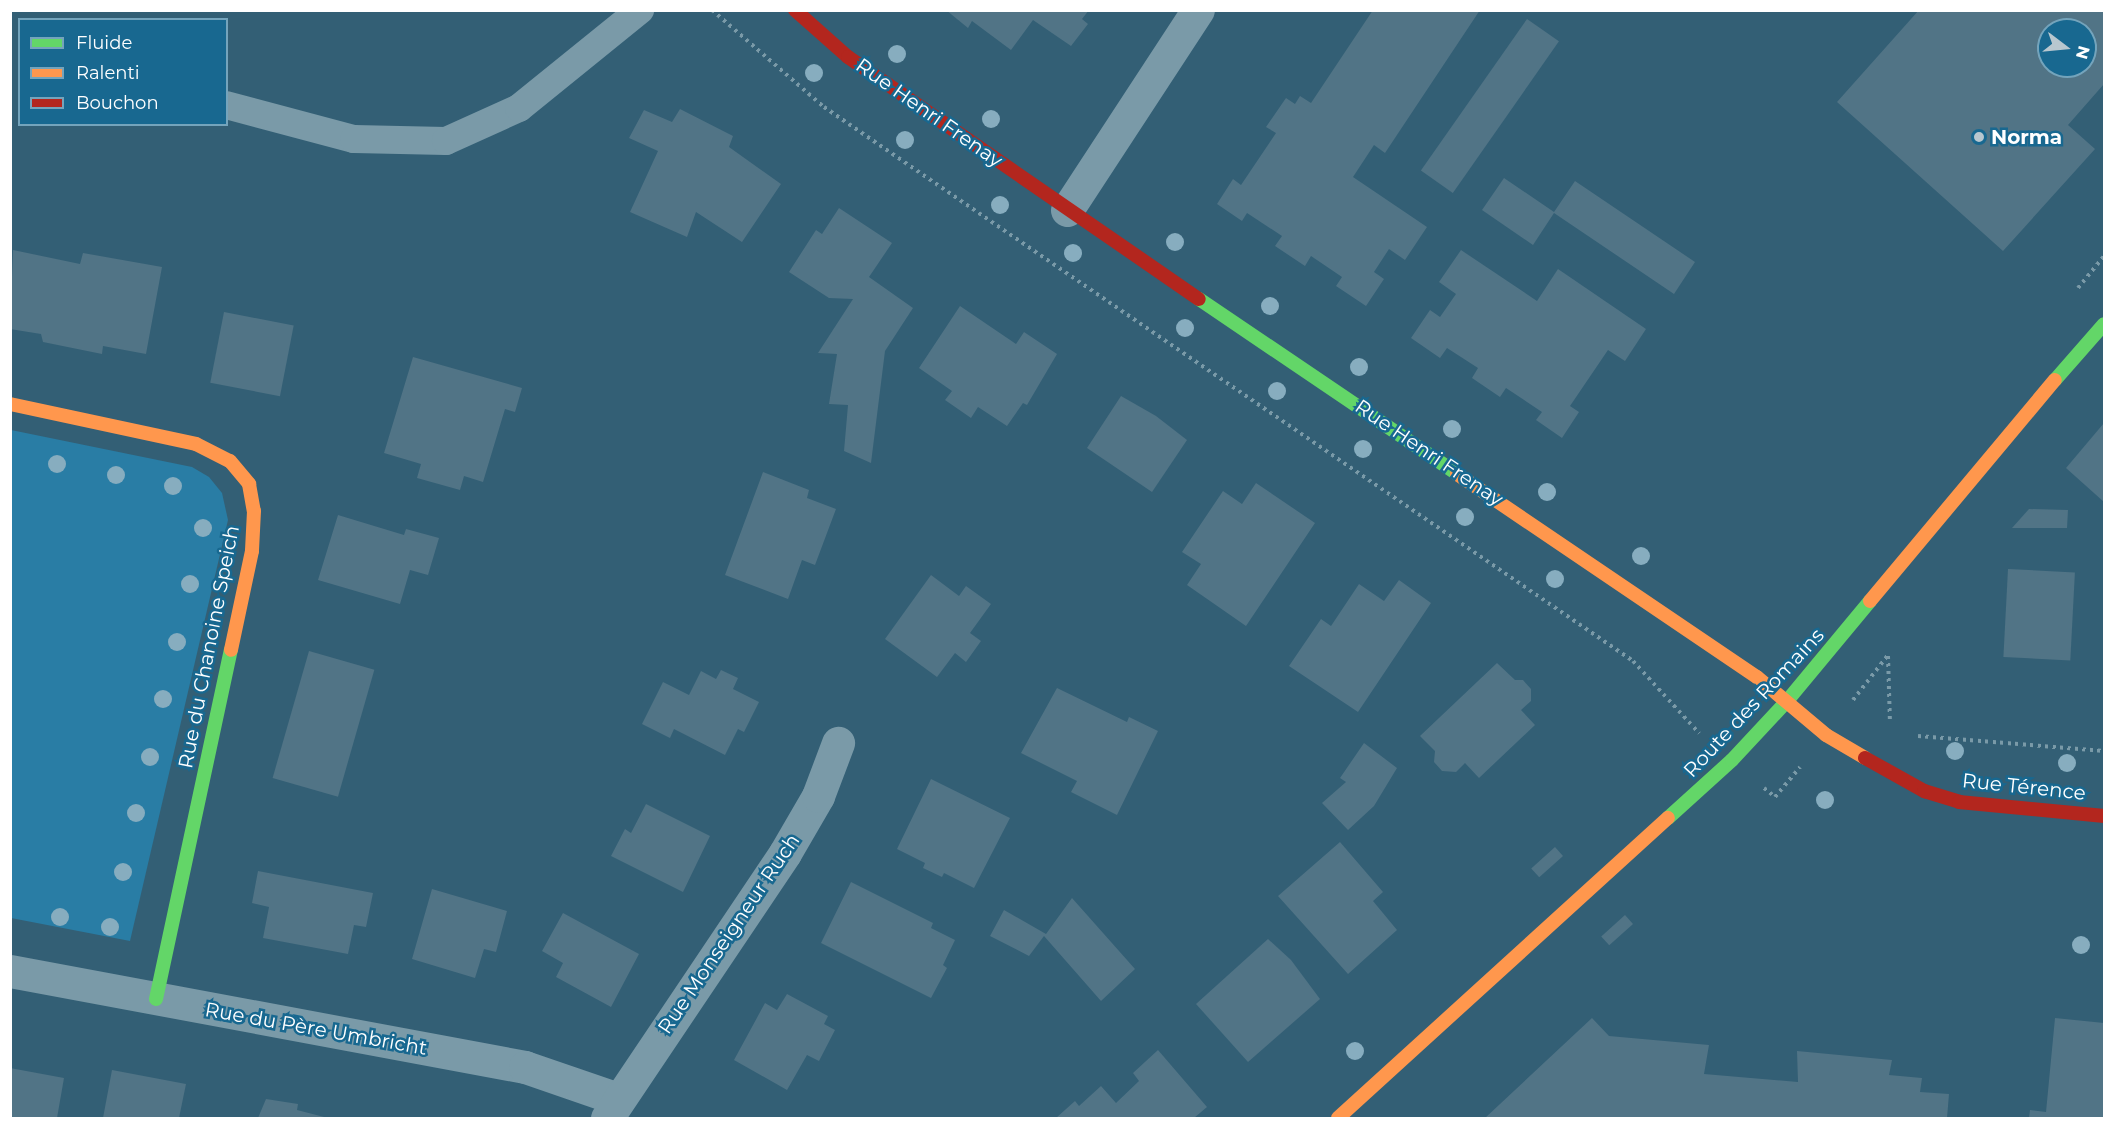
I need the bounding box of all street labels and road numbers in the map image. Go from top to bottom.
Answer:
street label: Rue Henri Frenay [851,53,1007,173]
street label: Rue Henri Frenay [1350,395,1508,511]
street label: Rue du Chanoine Speich [174,523,244,771]
street label: Route des Romains [1679,624,1829,782]
street label: Rue Térence [1961,769,2087,805]
street label: Rue Monseigneur Ruch [653,829,805,1039]
street label: Rue du Père Umbricht [203,998,429,1060]

